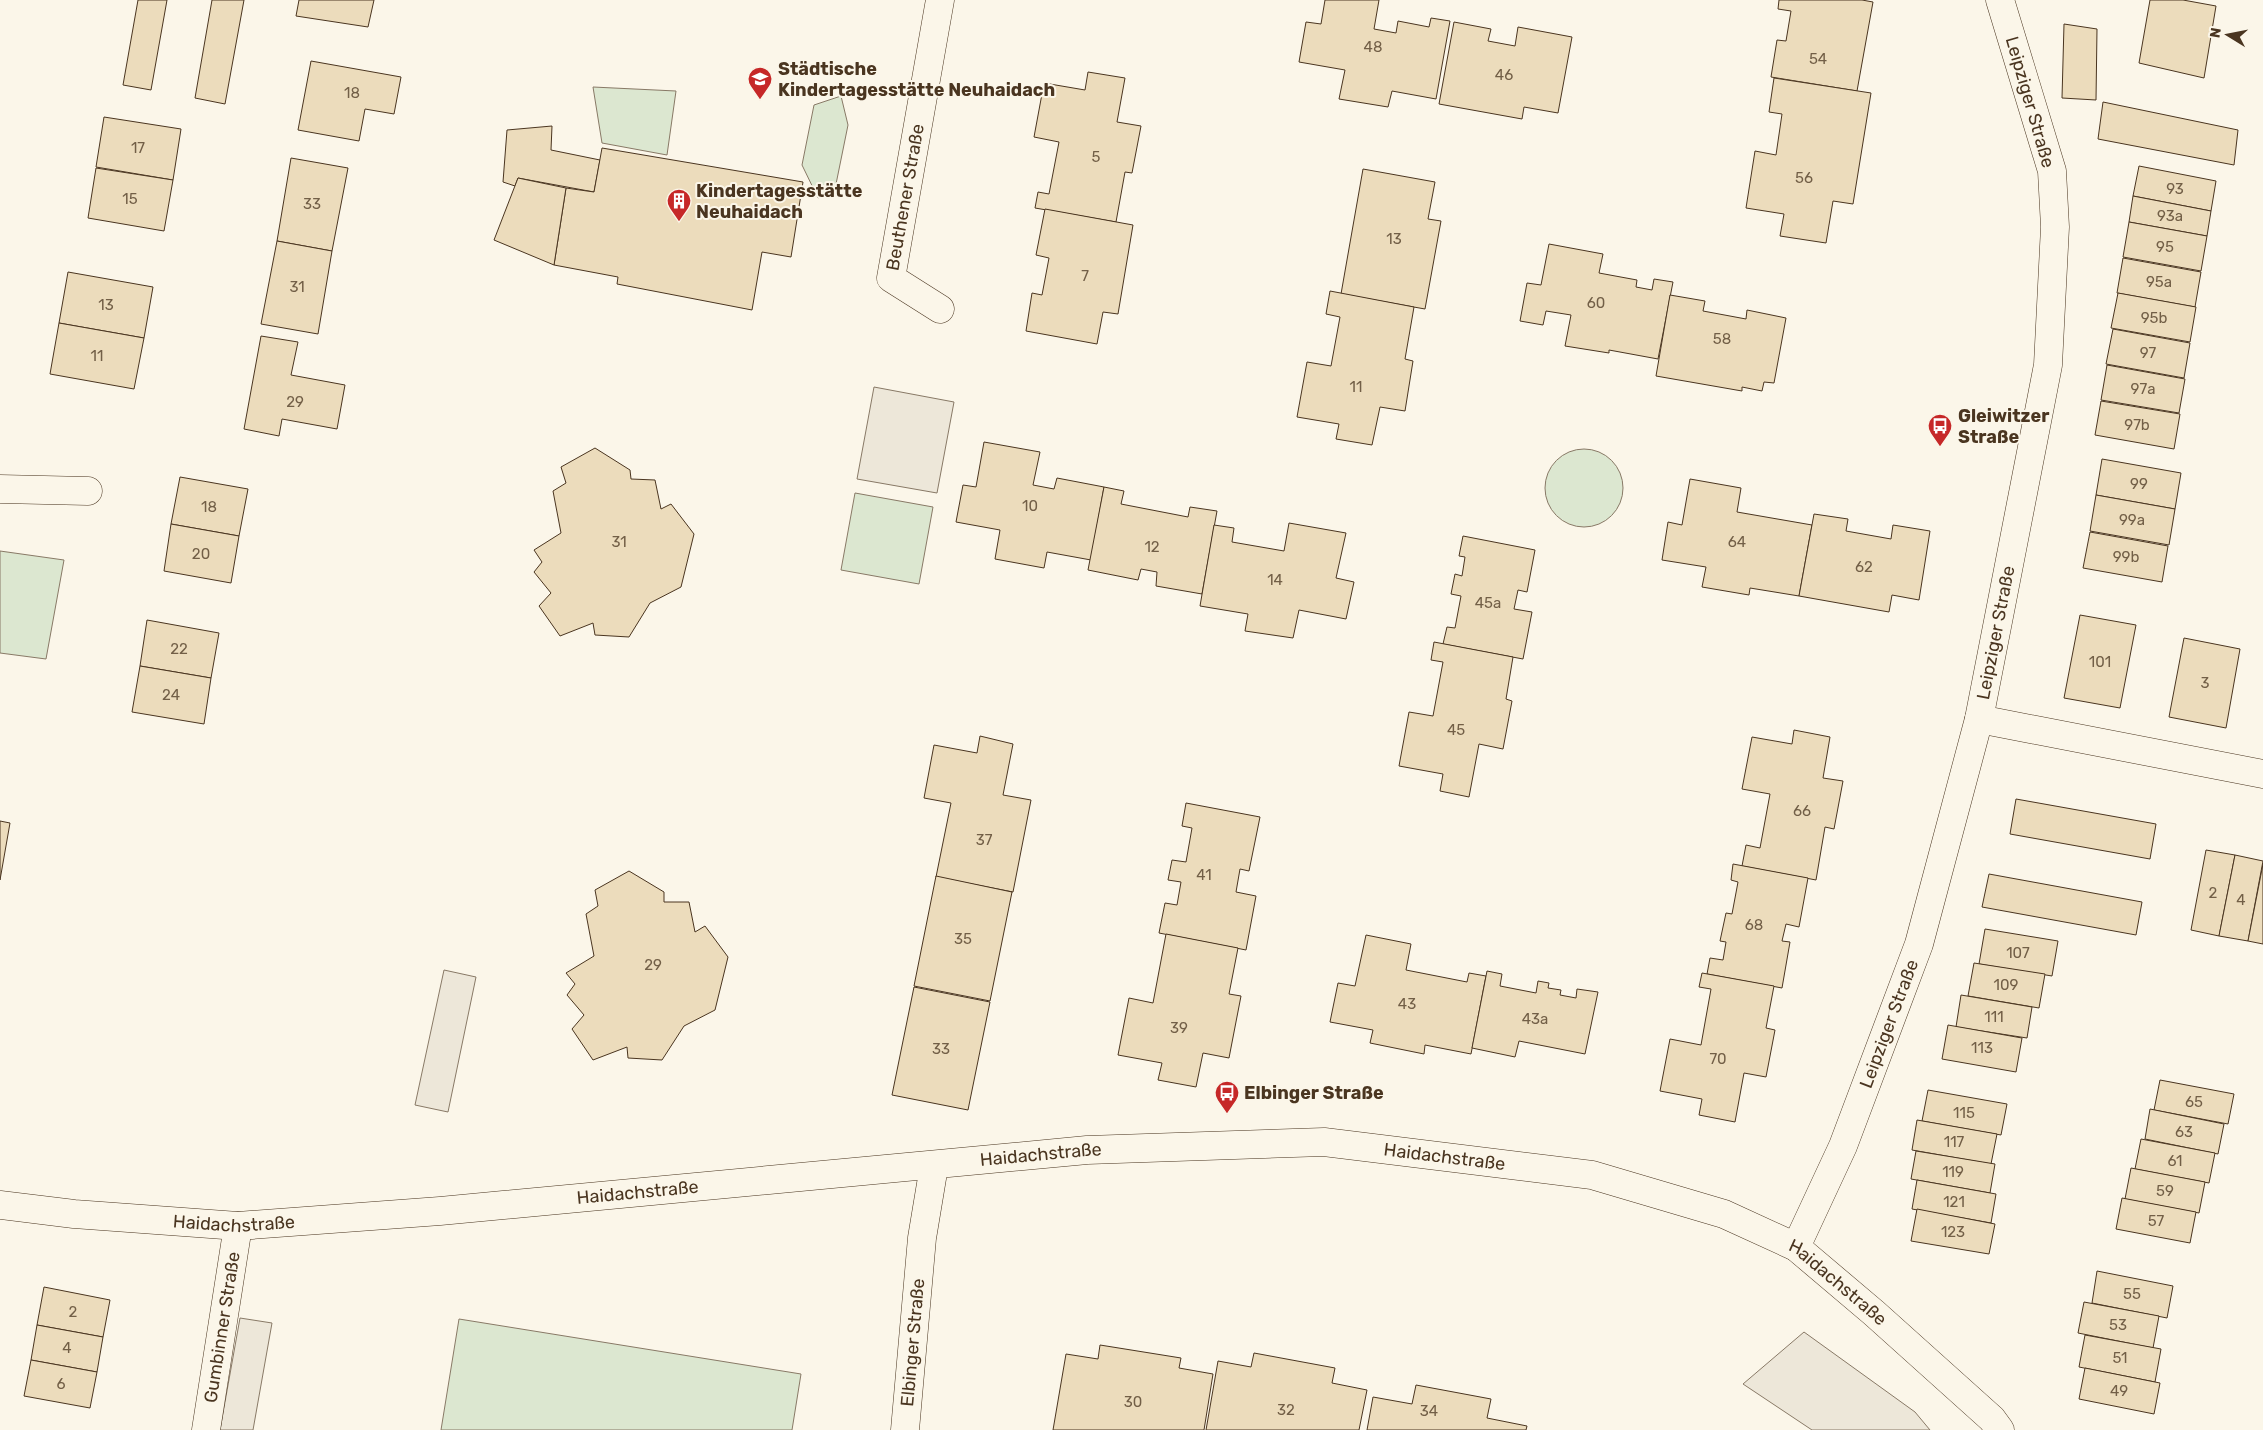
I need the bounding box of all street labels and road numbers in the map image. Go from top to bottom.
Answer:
street label: Leipziger Straße [2001,34,2059,170]
street label: Beuthener Straße [882,122,929,272]
street label: Leipziger Straße [1972,564,2020,701]
street label: Leipziger Straße [1855,956,1923,1091]
street label: Haidachstraße [1383,1138,1507,1175]
street label: Haidachstraße [979,1139,1102,1171]
street label: Haidachstraße [576,1176,699,1209]
street label: Haidachstraße [172,1210,296,1237]
street label: Haidachstraße [1785,1234,1891,1330]
street label: Gumbinner Straße [199,1250,245,1404]
street label: Elbinger Straße [896,1277,929,1407]

